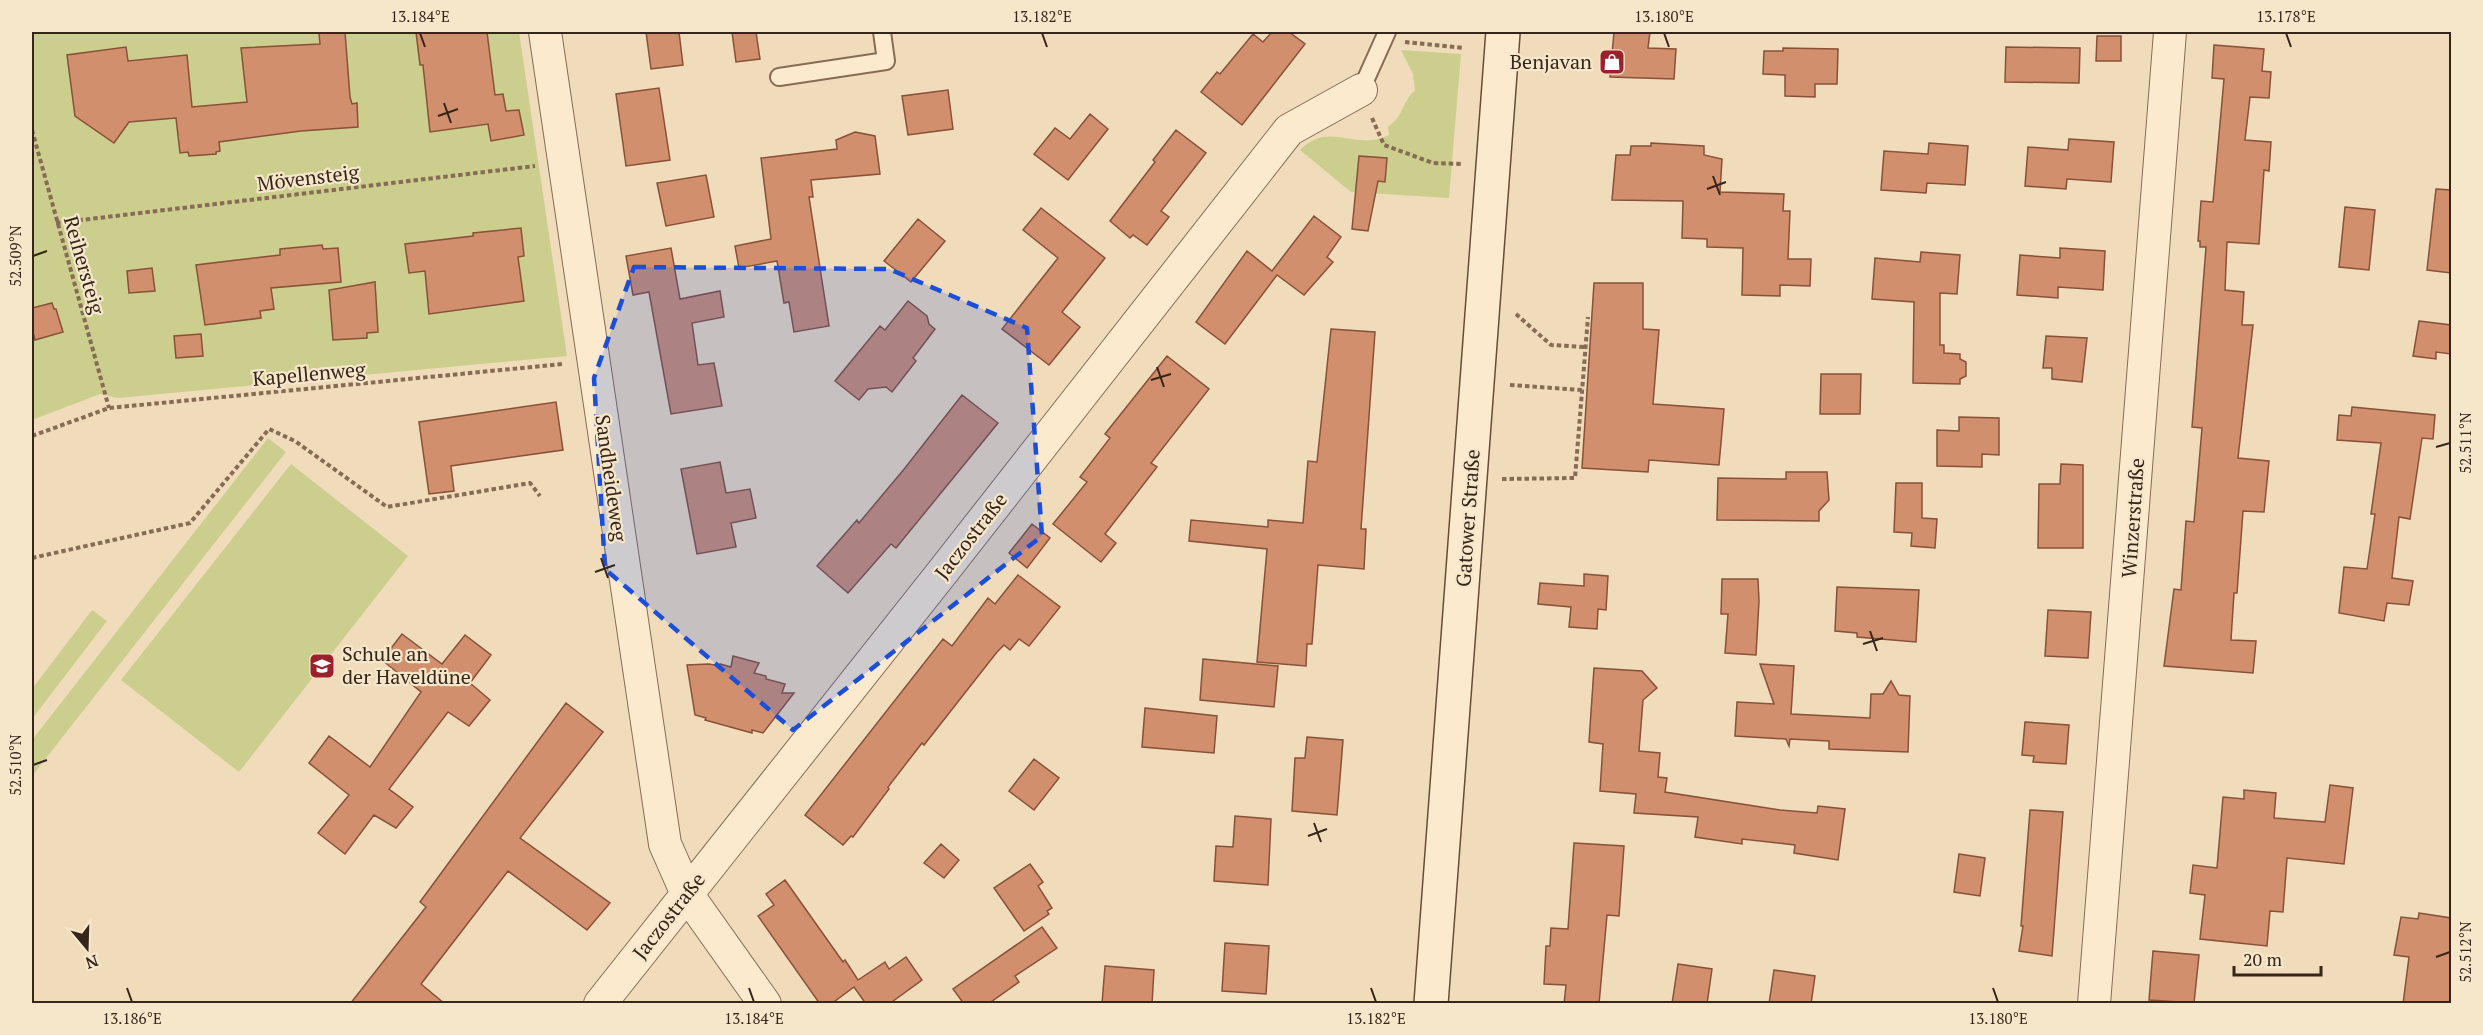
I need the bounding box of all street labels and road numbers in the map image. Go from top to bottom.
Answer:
street label: Mövensteig [255,158,361,197]
street label: Reihersteig [58,213,111,317]
street label: Kapellenweg [251,355,367,392]
street label: Sandheideweg [589,413,634,543]
street label: Gatower Straße [1449,448,1486,588]
street label: Winzerstraße [2115,457,2150,579]
street label: Jaczostraße [928,487,1013,585]
street label: Jaczostraße [626,867,711,965]

